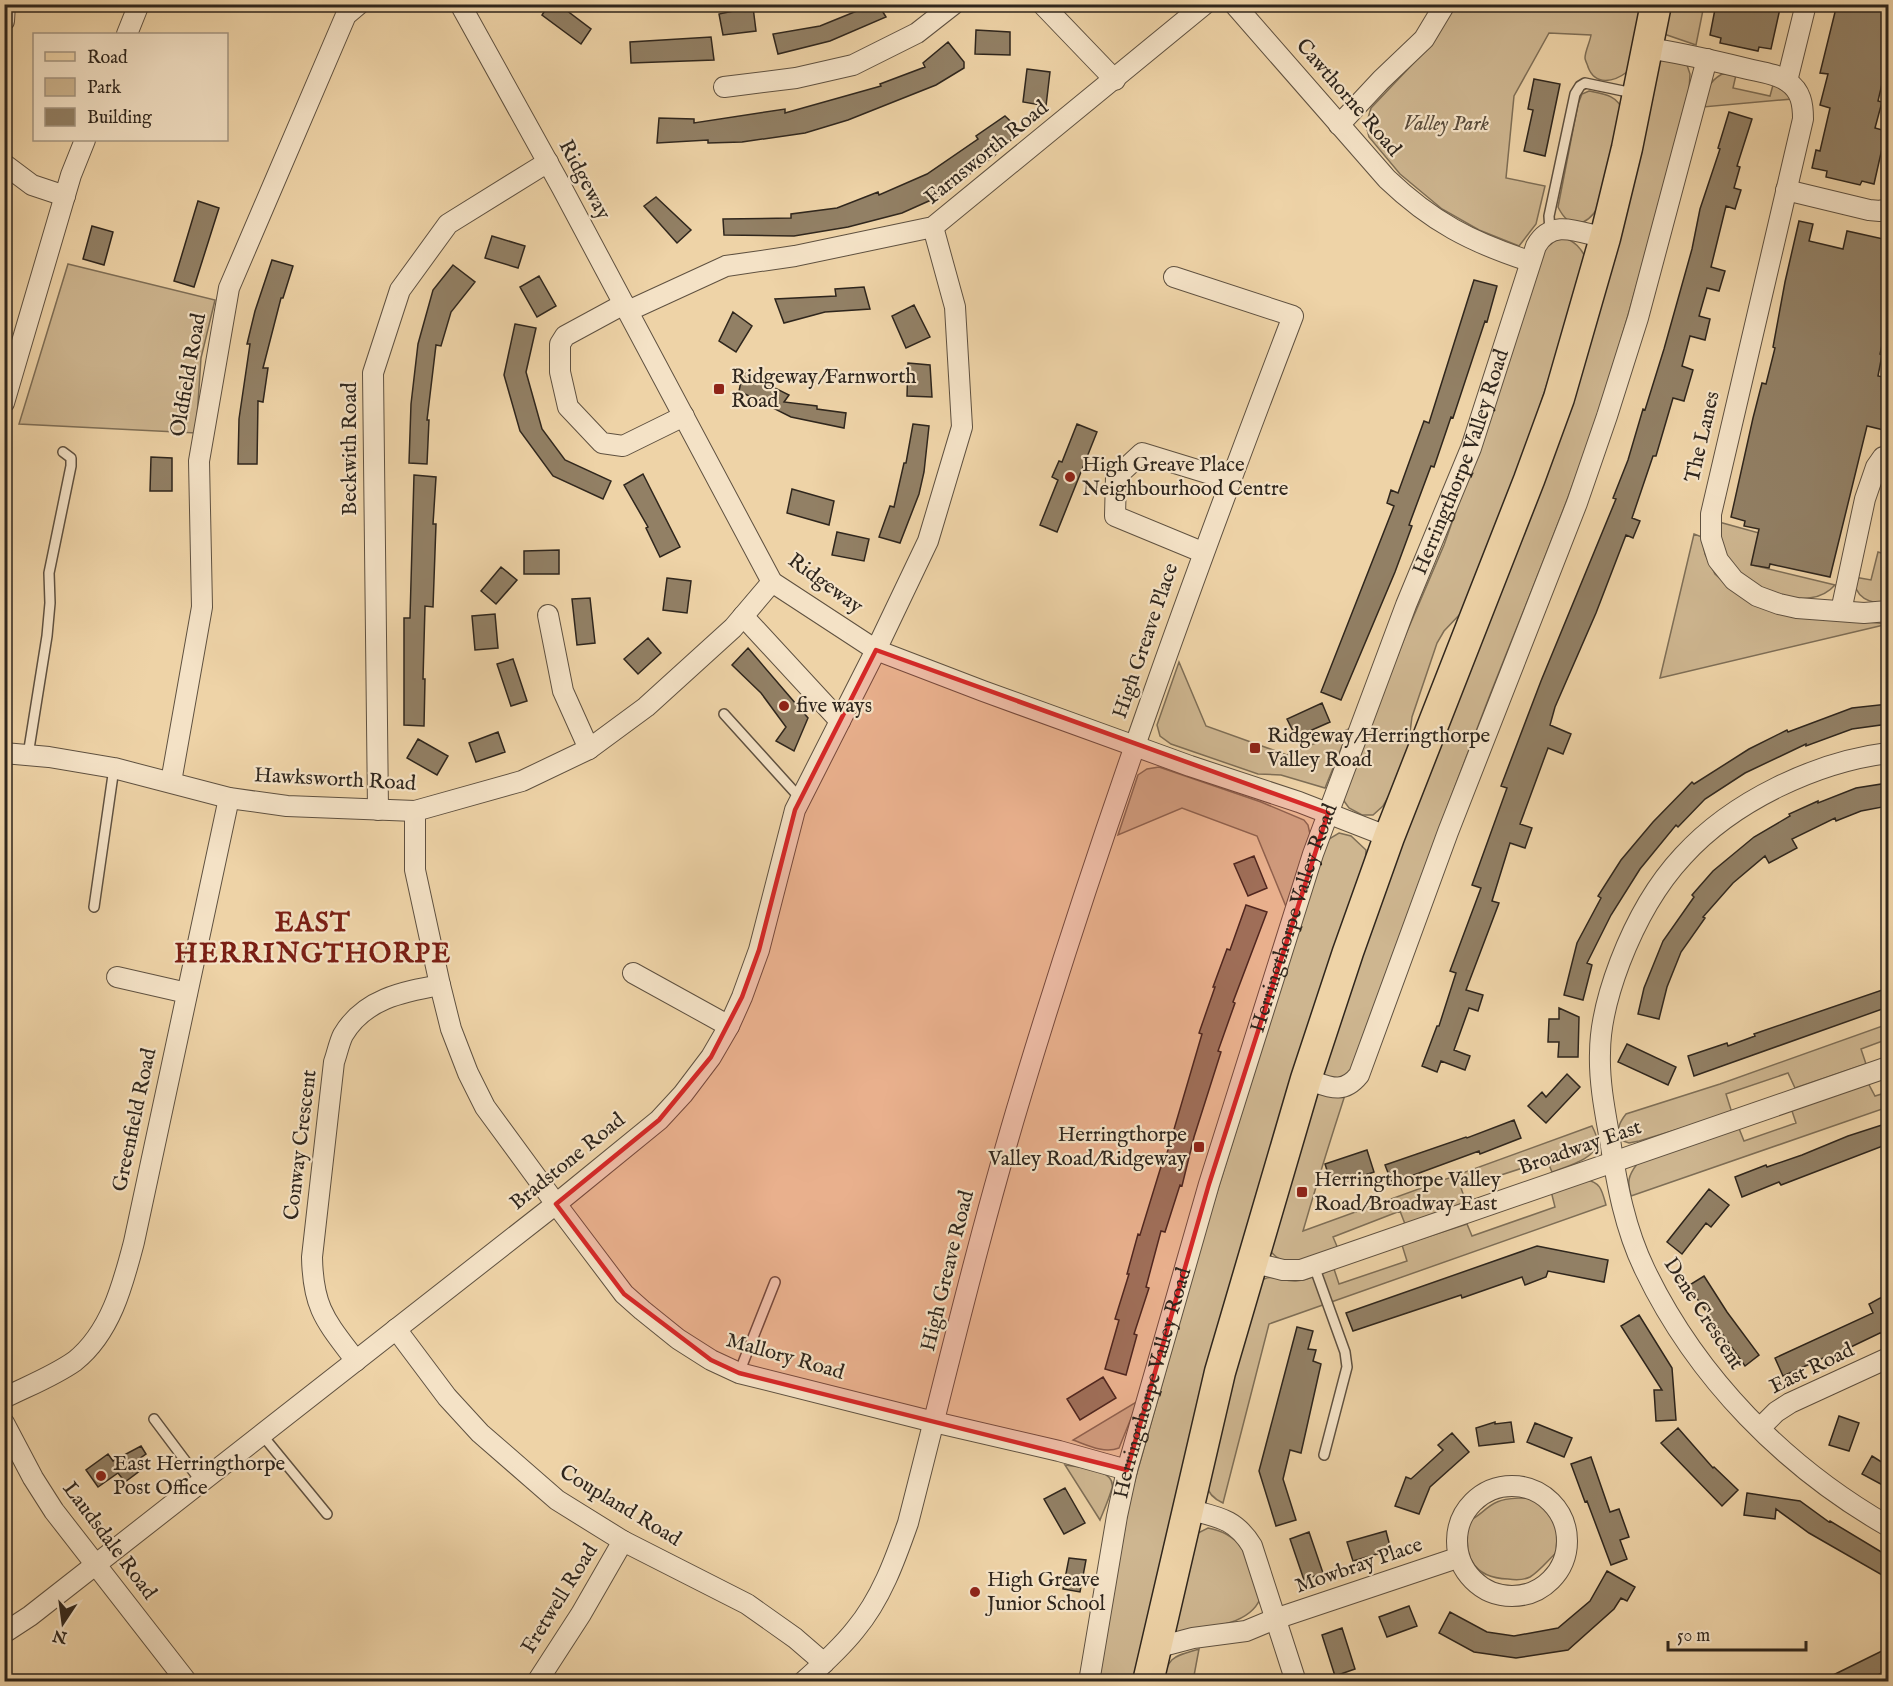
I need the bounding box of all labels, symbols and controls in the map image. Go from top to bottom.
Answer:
legend [33,33,228,141]
street label: Cawthorne Road [1289,33,1407,163]
text: Road [87,47,128,70]
text: Park [87,77,122,100]
street label: Farnsworth Road [920,94,1055,211]
text: Building [87,107,152,130]
park label: Valley Park [1403,111,1489,138]
street label: Ridgeway [552,135,617,225]
street label: Oldfield Road [165,310,213,439]
street label: Herringthorpe Valley Road [1406,345,1516,579]
place label: Ridgeway/Farnworth Road [731,364,917,415]
street label: Beckwith Road [337,381,364,516]
marker: Ridgeway/Farnworth Road [712,382,726,396]
street label: The Lanes [1679,389,1727,485]
place label: High Greave Place Neighbourhood Centre [1082,452,1289,503]
marker: High Greave Place Neighbourhood Centre [1063,470,1077,484]
street label: Ridgeway [782,548,869,621]
street label: High Greave Place [1107,559,1185,722]
place label: five ways [796,693,872,720]
marker: five ways [777,699,791,713]
place label: Ridgeway/Herringthorpe Valley Road [1266,723,1491,774]
marker: Ridgeway/Herringthorpe Valley Road [1248,741,1262,755]
street label: Hawksworth Road [253,762,417,798]
street label: Herringthorpe Valley Road [1244,799,1344,1036]
district label: EAST HERRINGTHORPE [174,907,452,972]
street label: Greenfield Road [107,1045,164,1194]
street label: Conway Crescent [278,1068,324,1222]
street label: Bradstone Road [505,1107,632,1217]
street label: Broadway East [1515,1114,1645,1182]
place label: Herringthorpe Valley Road/Ridgeway [987,1122,1188,1173]
marker: Herringthorpe Valley Road/Ridgeway [1192,1140,1206,1154]
place label: Herringthorpe Valley Road/Broadway East [1314,1167,1501,1218]
marker: Herringthorpe Valley Road/Broadway East [1295,1185,1309,1199]
street label: High Greave Road [915,1187,981,1354]
street label: Dene Crescent [1657,1253,1749,1375]
street label: Herringthorpe Valley Road [1108,1264,1198,1501]
street label: Mallory Road [723,1327,848,1387]
street label: East Road [1766,1337,1859,1401]
place label: East Herringthorpe Post Office [113,1451,286,1502]
street label: Coupland Road [554,1459,687,1553]
marker: East Herringthorpe Post Office [94,1469,108,1483]
street label: Laudsdale Road [56,1477,163,1606]
street label: Mowbray Place [1292,1532,1426,1600]
street label: Fretwell Road [516,1538,605,1659]
place label: High Greave Junior School [985,1567,1106,1618]
marker: High Greave Junior School [968,1585,982,1599]
north arrow [33,1593,93,1653]
scale bar [1668,1614,1806,1652]
text: N [51,1624,70,1647]
text: 50 m [1677,1625,1710,1648]

